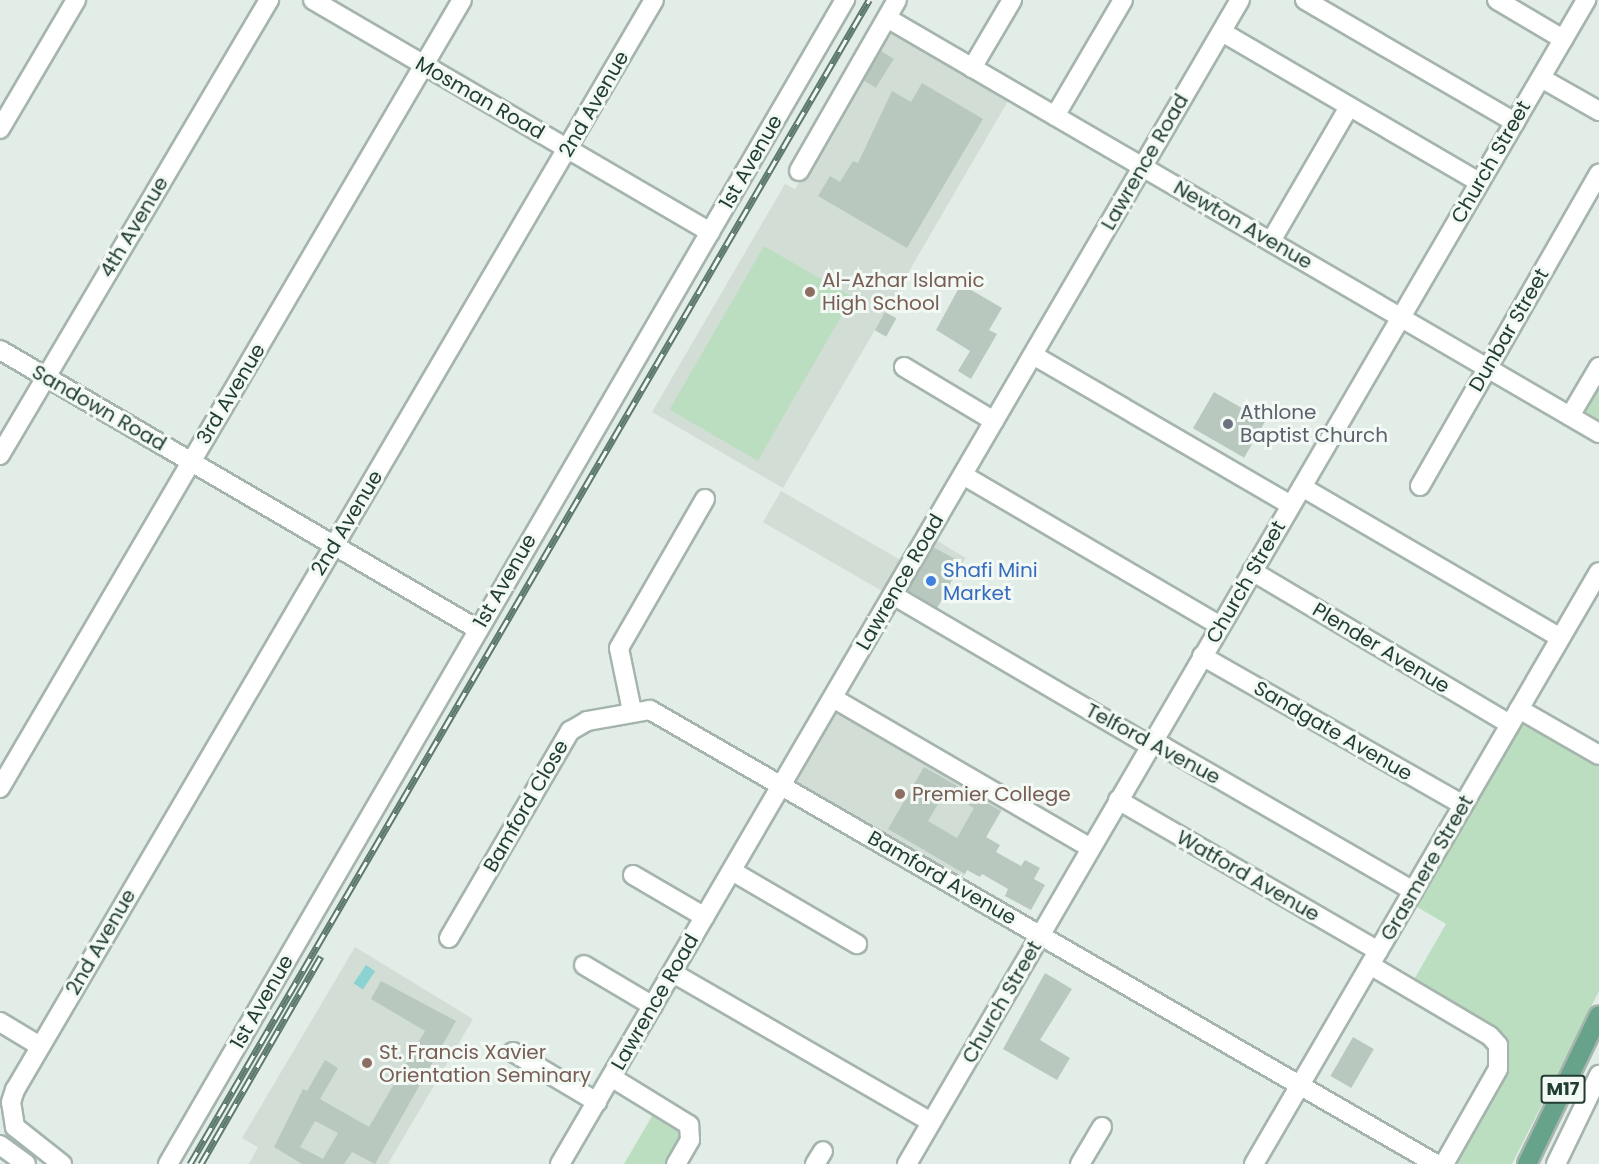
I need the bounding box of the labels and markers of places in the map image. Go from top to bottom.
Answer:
place label: Al-Azhar Islamic High School [822,268,985,315]
marker: Al-Azhar Islamic High School [803,285,817,299]
place label: Athlone Baptist Church [1240,400,1388,447]
marker: Athlone Baptist Church [1221,417,1235,431]
place label: Shafi Mini Market [943,558,1038,605]
marker: Shafi Mini Market [924,574,938,588]
place label: Premier College [912,782,1071,806]
marker: Premier College [893,787,907,801]
place label: St. Francis Xavier Orientation Seminary [379,1040,591,1087]
marker: St. Francis Xavier Orientation Seminary [360,1056,374,1070]

